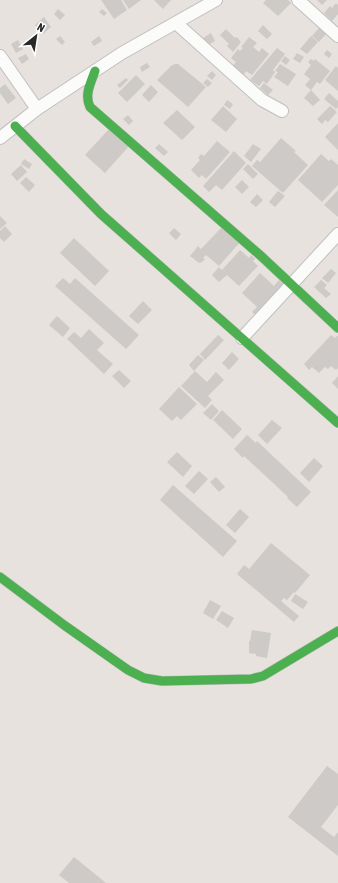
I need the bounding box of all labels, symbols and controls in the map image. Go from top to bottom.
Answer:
north arrow [16,16,56,56]
text: N [35,21,47,34]

